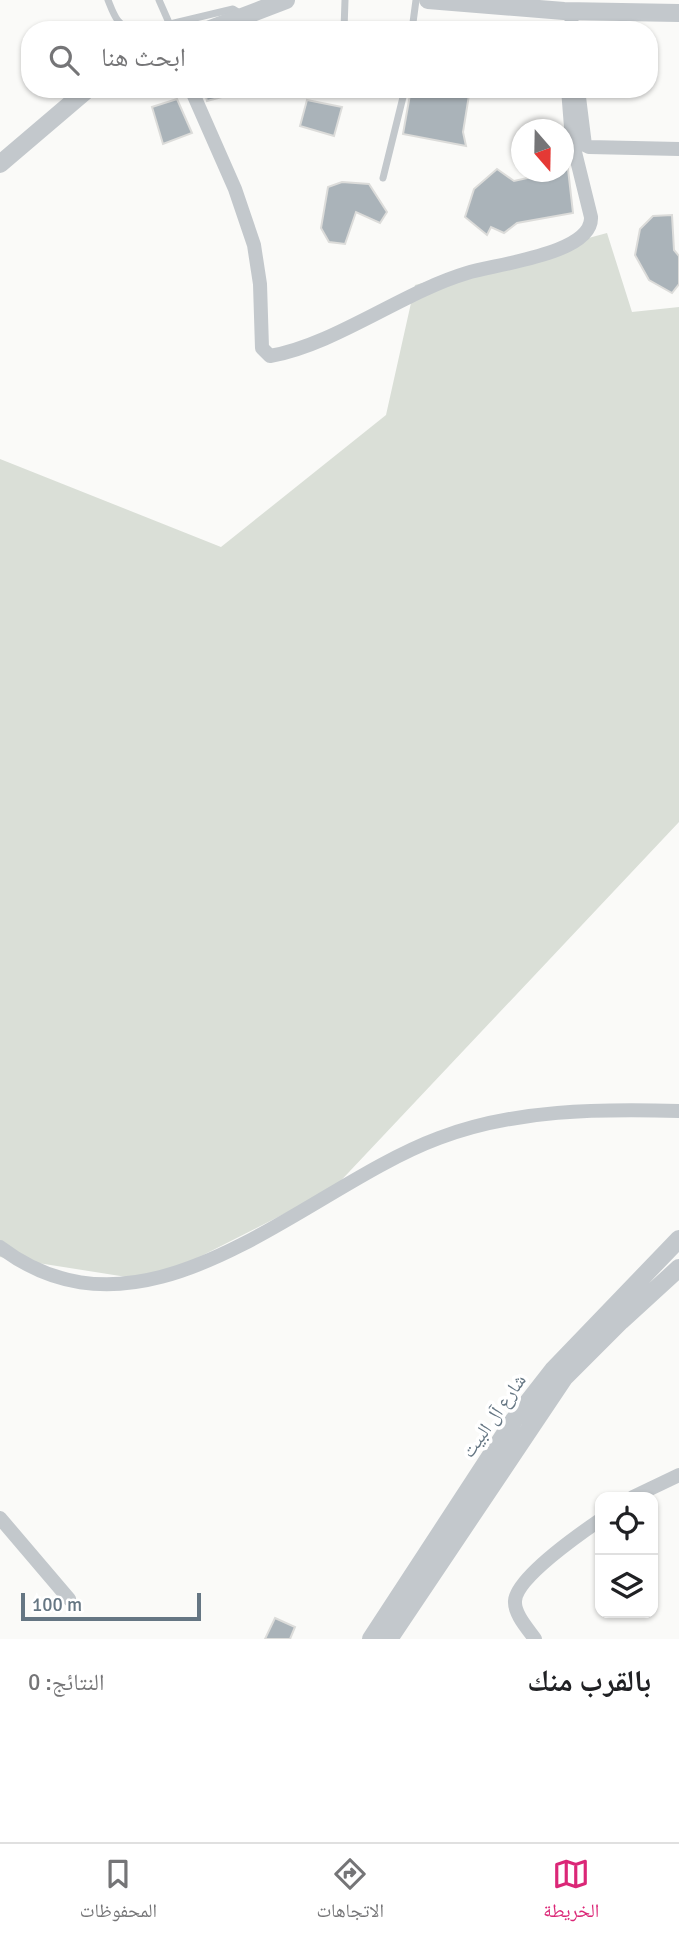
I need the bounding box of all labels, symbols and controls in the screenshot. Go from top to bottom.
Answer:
search box [21,21,658,98]
icon: search [45,41,83,79]
text: ابحث هنا [101,42,186,74]
north arrow [511,119,574,182]
street label: شارع آل البيت [456,1369,532,1463]
map controls [595,1492,658,1618]
button: locate [595,1492,658,1555]
button: layers [595,1555,658,1618]
scale bar [21,1590,201,1622]
text: 100 m [32,1593,82,1617]
text: بالقرب منك [527,1663,651,1700]
text: النتائج: 0 [28,1668,104,1697]
tab: المحفوظات [80,1855,157,1929]
tab: الاتجاهات [316,1855,384,1929]
tab: الخريطة [543,1855,599,1929]

